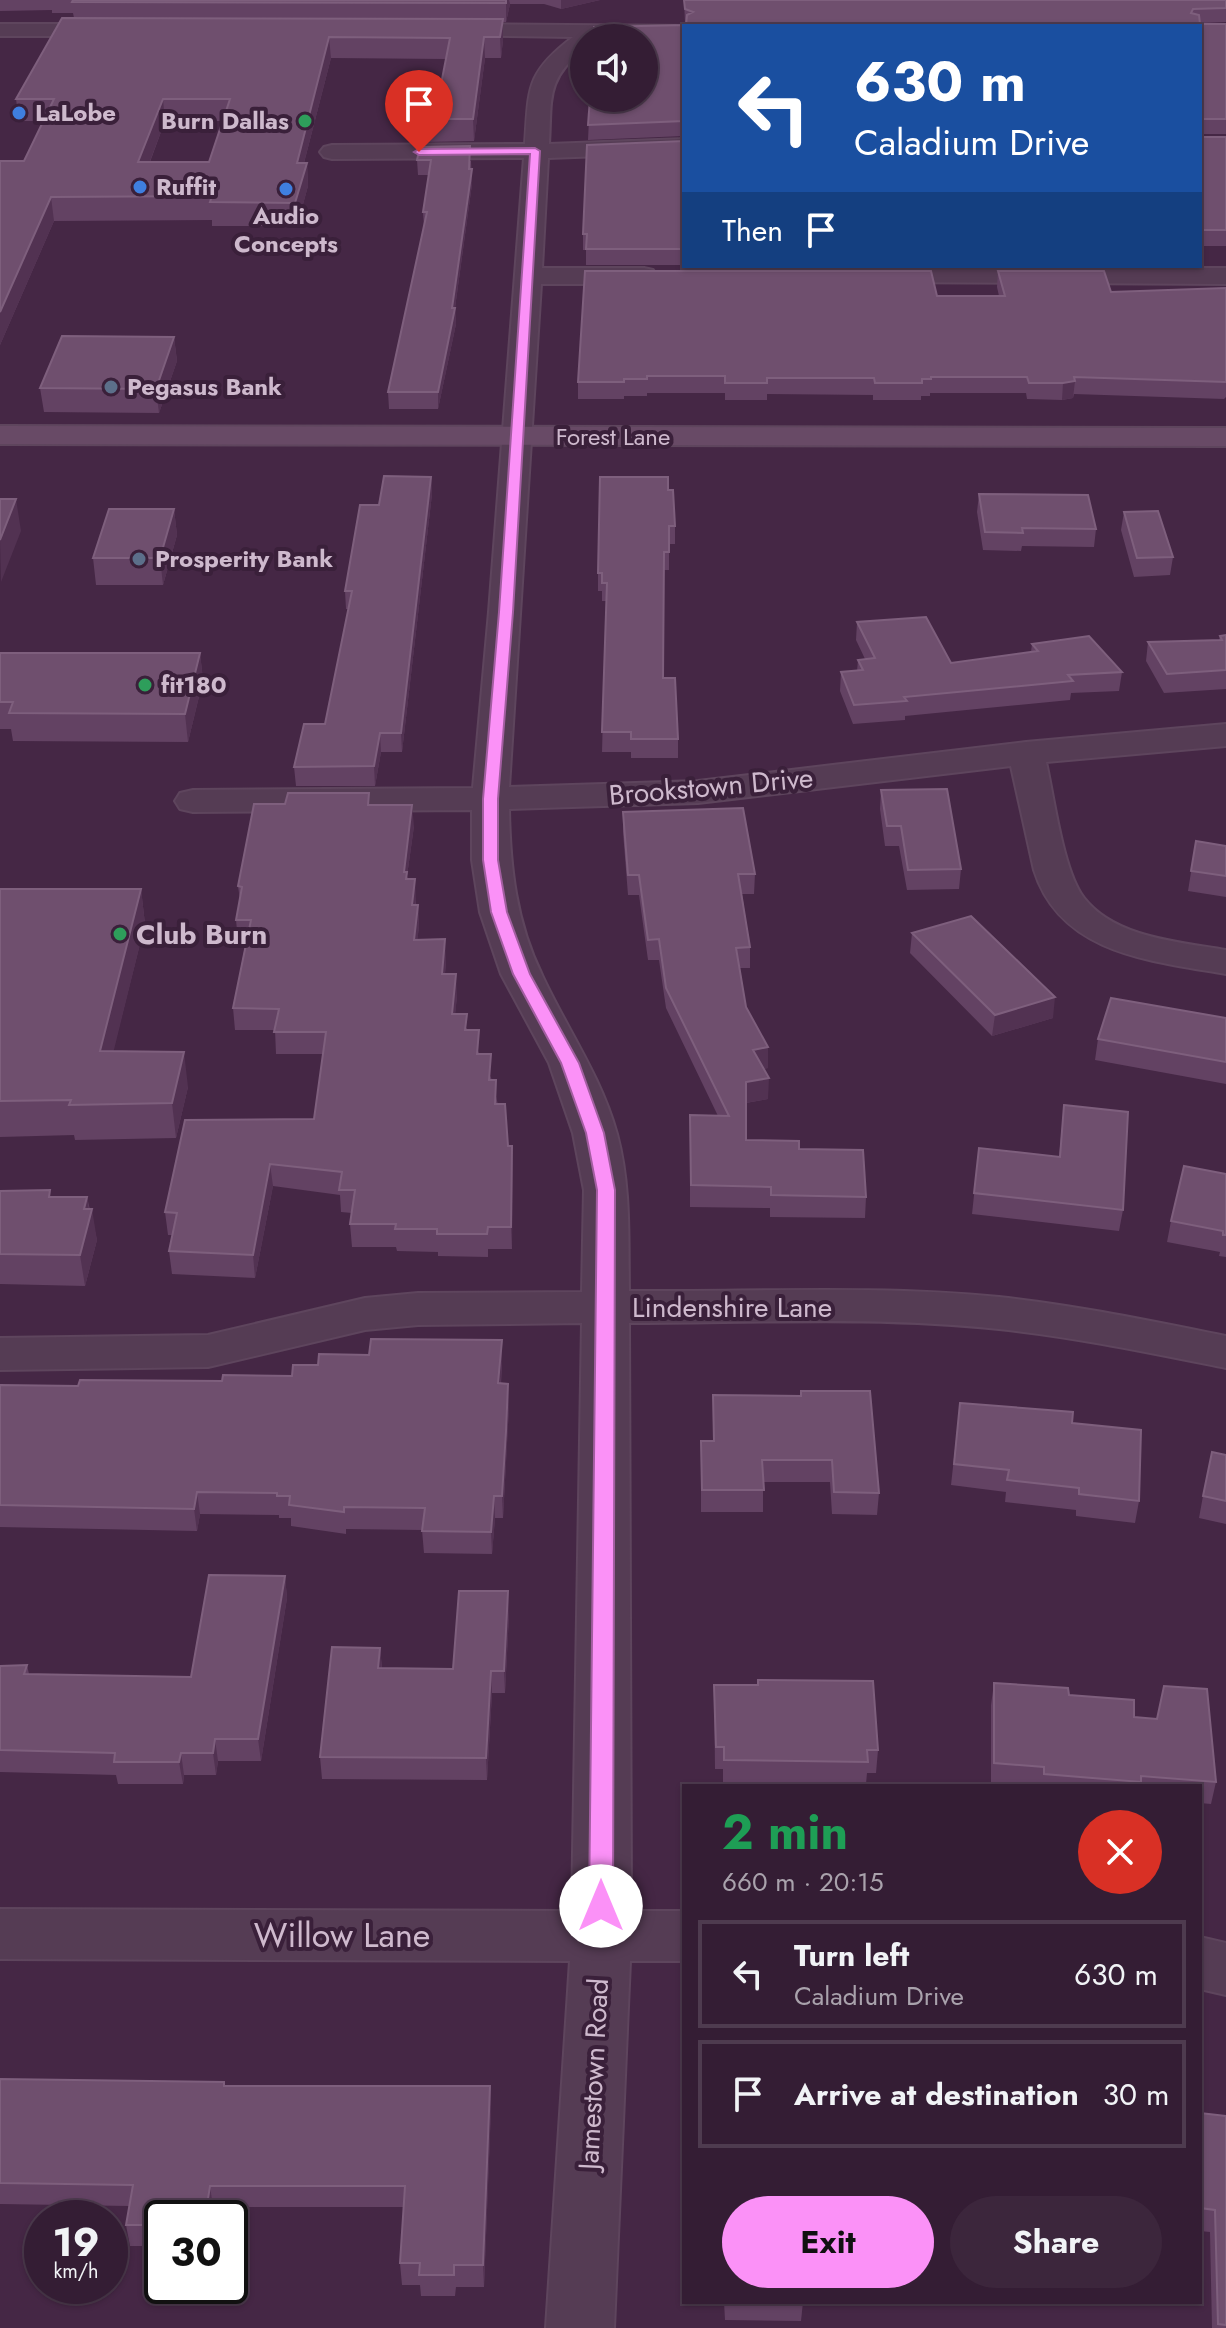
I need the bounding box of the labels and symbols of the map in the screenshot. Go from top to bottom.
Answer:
pin [385,70,453,152]
place label: LaLobe [35,95,116,130]
place label: Burn Dallas [161,103,289,138]
marker: LaLobe [10,104,28,122]
marker: Burn Dallas [296,112,314,130]
place label: Ruffit [156,169,216,204]
marker: Ruffit [131,178,149,196]
marker: Audio Concepts [277,180,295,198]
place label: Audio Concepts [234,198,338,261]
place label: Pegasus Bank [127,369,282,404]
marker: Pegasus Bank [102,378,120,396]
street label: Forest Lane [556,419,670,454]
place label: Prosperity Bank [155,541,333,576]
marker: Prosperity Bank [130,550,148,568]
place label: fit180 [161,667,227,702]
marker: fit180 [136,676,154,694]
street label: Brookstown Drive [607,757,815,816]
place label: Club Burn [136,914,267,955]
marker: Club Burn [111,925,129,943]
street label: Lindenshire Lane [632,1287,832,1328]
position arrow [559,1864,643,1948]
street label: Willow Lane [254,1911,430,1960]
street label: Jamestown Road [568,1977,619,2175]
speed limit sign: 30 [144,2200,248,2304]

